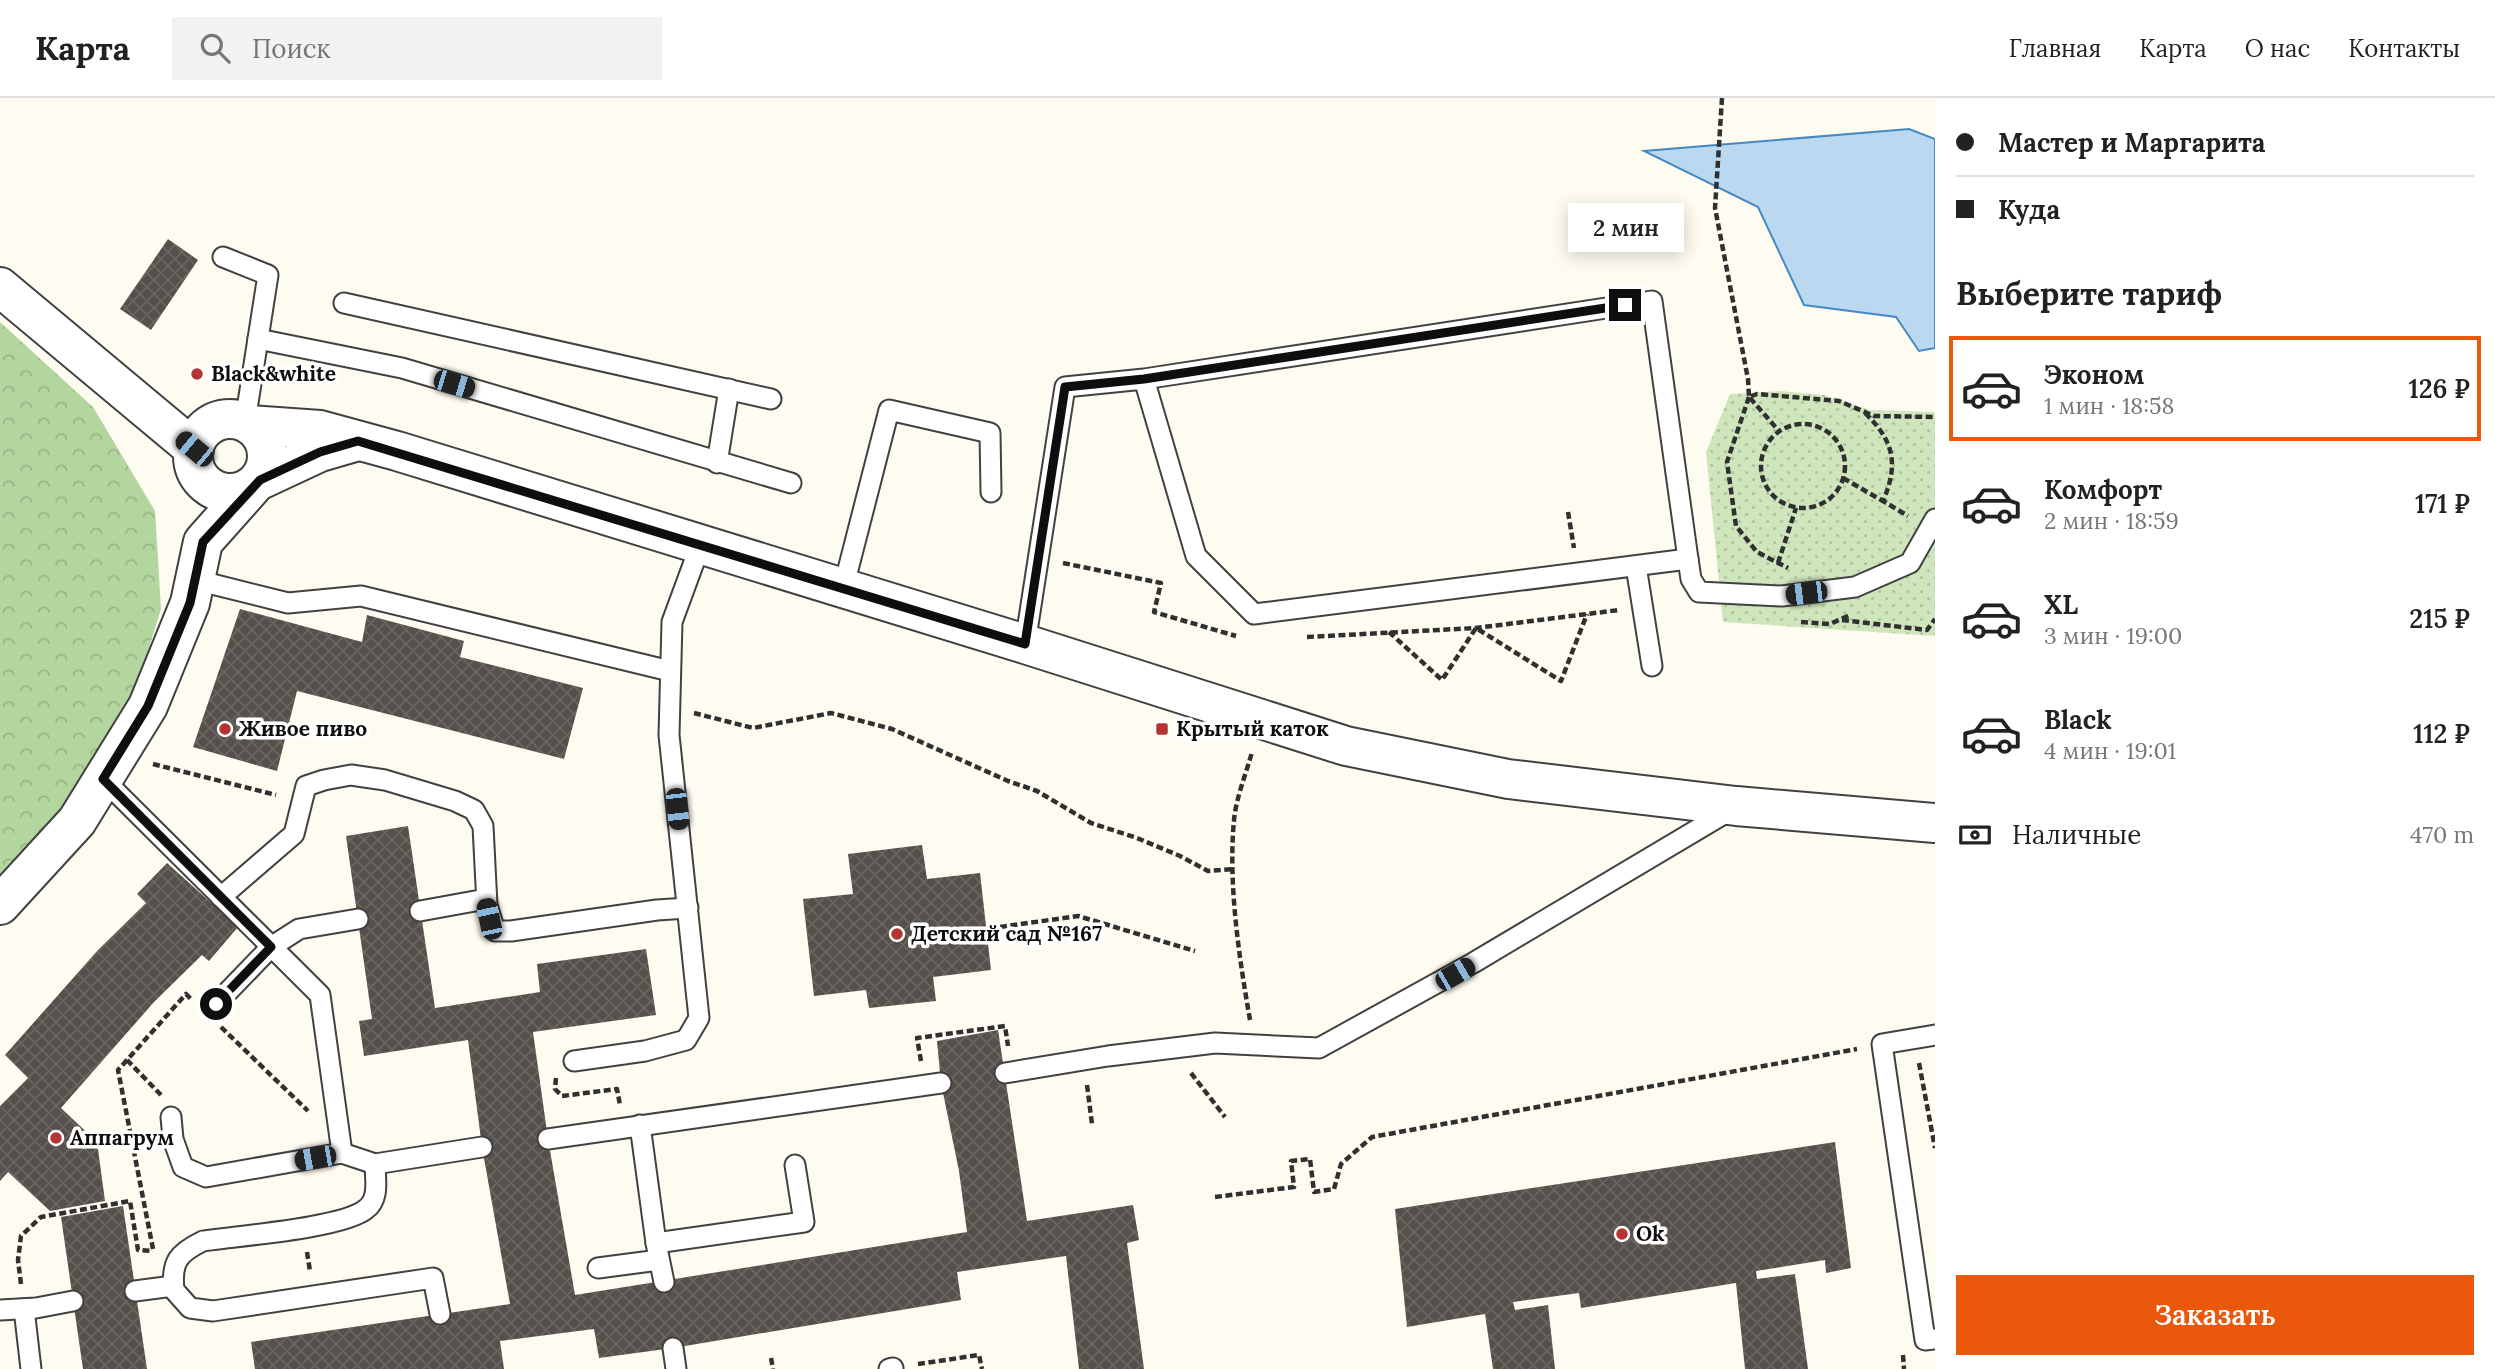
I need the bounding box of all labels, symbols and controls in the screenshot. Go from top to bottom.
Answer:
search box [172,17,662,80]
text: Карта [35,27,130,69]
icon: search [196,29,234,67]
text: Поиск [252,32,331,65]
text: Главная [2009,33,2101,64]
text: Карта [2139,33,2207,64]
text: О нас [2245,33,2310,64]
text: Контакты [2348,33,2460,64]
text: Мастер и Маргарита [1998,126,2265,159]
text: Куда [1998,193,2060,226]
callout: 2 мин [1567,204,1683,252]
text: 2 мин [1593,213,1659,242]
text: Выберите тариф [1956,273,2222,314]
route end [1609,289,1641,321]
icon: car [1960,357,2023,420]
text: Эконом [2044,358,2144,391]
place label: Black&white [211,360,336,387]
marker: Black&white [189,366,205,382]
car [431,368,478,400]
text: 126 ₽ [2408,372,2470,405]
text: 1 мин · 18:58 [2044,391,2174,420]
car [172,427,217,471]
icon: car [1960,472,2023,535]
text: Комфорт [2044,473,2162,506]
text: 171 ₽ [2415,487,2470,520]
text: 2 мин · 18:59 [2044,506,2179,535]
car [1784,580,1829,606]
icon: car [1960,587,2023,650]
text: XL [2044,588,2078,621]
text: 215 ₽ [2409,602,2470,635]
text: 3 мин · 19:00 [2044,621,2182,650]
icon: car [1960,702,2023,765]
text: Black [2044,703,2112,736]
place label: Живое пиво [239,715,367,742]
place label: Крытый каток [1176,715,1329,742]
text: 112 ₽ [2413,717,2470,750]
marker: Живое пиво [217,721,233,737]
marker: Крытый каток [1154,721,1170,737]
text: 4 мин · 19:01 [2044,736,2176,765]
car [665,787,690,831]
icon: cash [1956,816,1994,854]
text: Наличные [2012,818,2141,851]
text: 470 m [2410,820,2474,849]
car [475,896,504,942]
place label: Детский сад №167 [911,920,1102,947]
marker: Детский сад №167 [889,926,905,942]
car [1432,954,1479,994]
route start [200,988,232,1020]
place label: Аппагрум [70,1124,174,1151]
marker: Аппагрум [48,1130,64,1146]
car [293,1144,338,1172]
place label: Ok [1636,1220,1665,1247]
marker: Ok [1614,1226,1630,1242]
button: Заказать [1956,1275,2474,1355]

